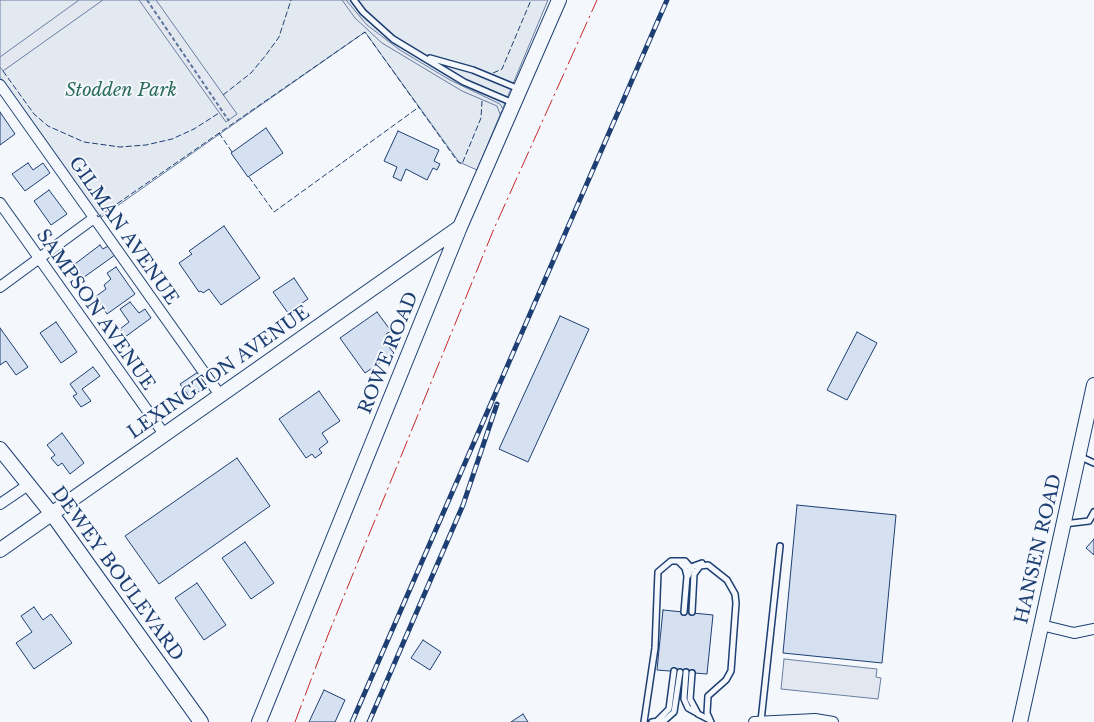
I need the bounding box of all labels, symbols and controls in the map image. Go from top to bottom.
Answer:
park label: Stodden Park [65,80,177,102]
street label: GILMAN AVENUE [64,153,182,309]
street label: SAMPSON AVENUE [31,225,159,395]
street label: ROWE ROAD [355,289,423,417]
street label: LEXINGTON AVENUE [124,302,314,444]
street label: HANSEN ROAD [1011,472,1067,626]
street label: DEWEY BOULEVARD [46,483,188,665]

